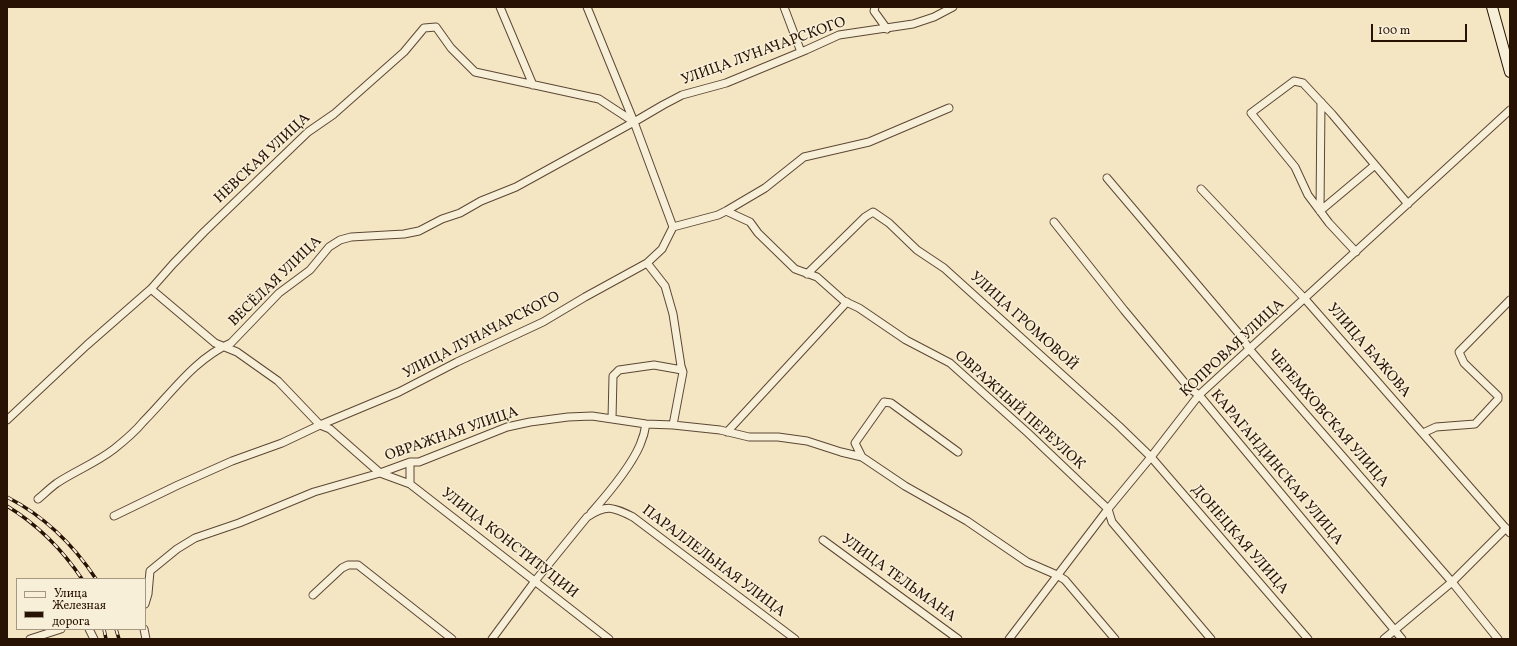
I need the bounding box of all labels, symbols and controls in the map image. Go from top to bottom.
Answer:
street label: УЛИЦА ЛУНАЧАРСКОГО [679,14,849,90]
scale bar [1373,16,1469,42]
text: 100 m [1378,23,1410,39]
street label: НЕВСКАЯ УЛИЦА [211,110,315,208]
street label: ВЕСЁЛАЯ УЛИЦА [226,233,326,331]
street label: УЛИЦА ГРОМОВОЙ [965,269,1081,375]
street label: УЛИЦА ЛУНАЧАРСКОГО [401,289,563,383]
street label: КОПРОВАЯ УЛИЦА [1177,296,1289,402]
street label: УЛИЦА БАЖОВА [1322,300,1414,402]
street label: ЧЕРЕМХОВСКАЯ УЛИЦА [1262,346,1392,492]
street label: ОВРАЖНЫЙ ПЕРЕУЛОК [950,348,1088,474]
street label: КАРАГАНДИНСКАЯ УЛИЦА [1206,387,1346,549]
street label: ОВРАЖНАЯ УЛИЦА [383,404,521,466]
street label: ДОНЕЦКАЯ УЛИЦА [1187,482,1291,598]
street label: УЛИЦА КОНСТИТУЦИИ [437,485,581,603]
street label: ПАРАЛЛЕЛЬНАЯ УЛИЦА [638,502,788,622]
street label: УЛИЦА ТЕЛЬМАНА [837,531,959,627]
legend [16,578,146,630]
text: Улица [54,586,87,602]
text: Железная дорога [52,598,106,630]

